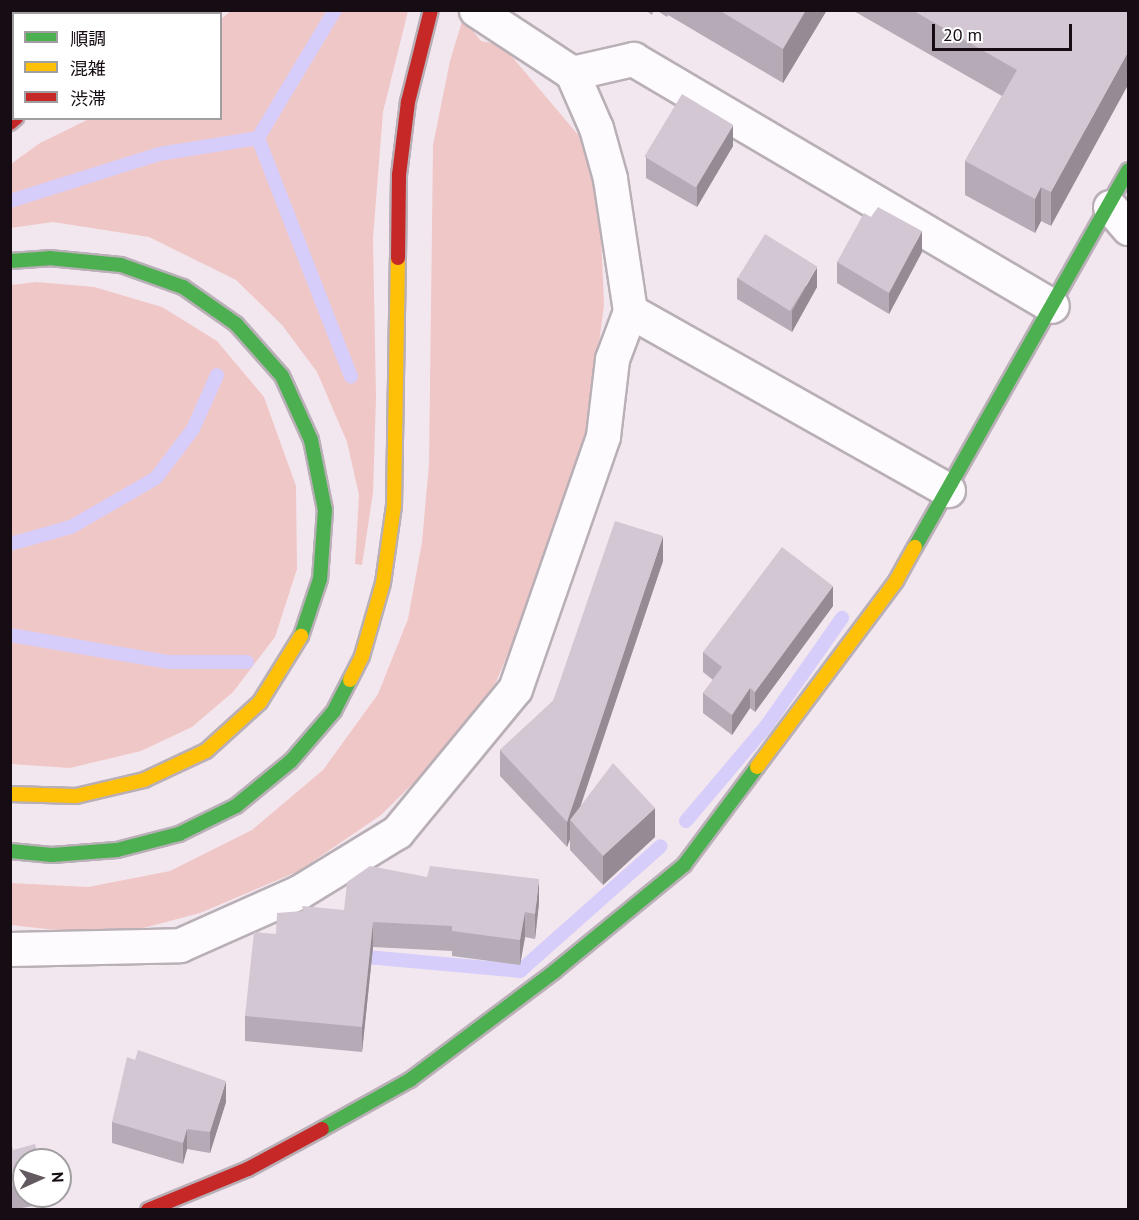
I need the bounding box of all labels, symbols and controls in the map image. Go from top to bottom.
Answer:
legend [12,12,222,120]
scale bar [935,12,1074,50]
text: 20 m [943,23,982,46]
text: 順調 [70,27,106,50]
text: 混雑 [70,57,106,80]
text: 渋滞 [70,87,106,110]
north arrow [12,1148,72,1208]
text: N [48,1171,68,1183]

